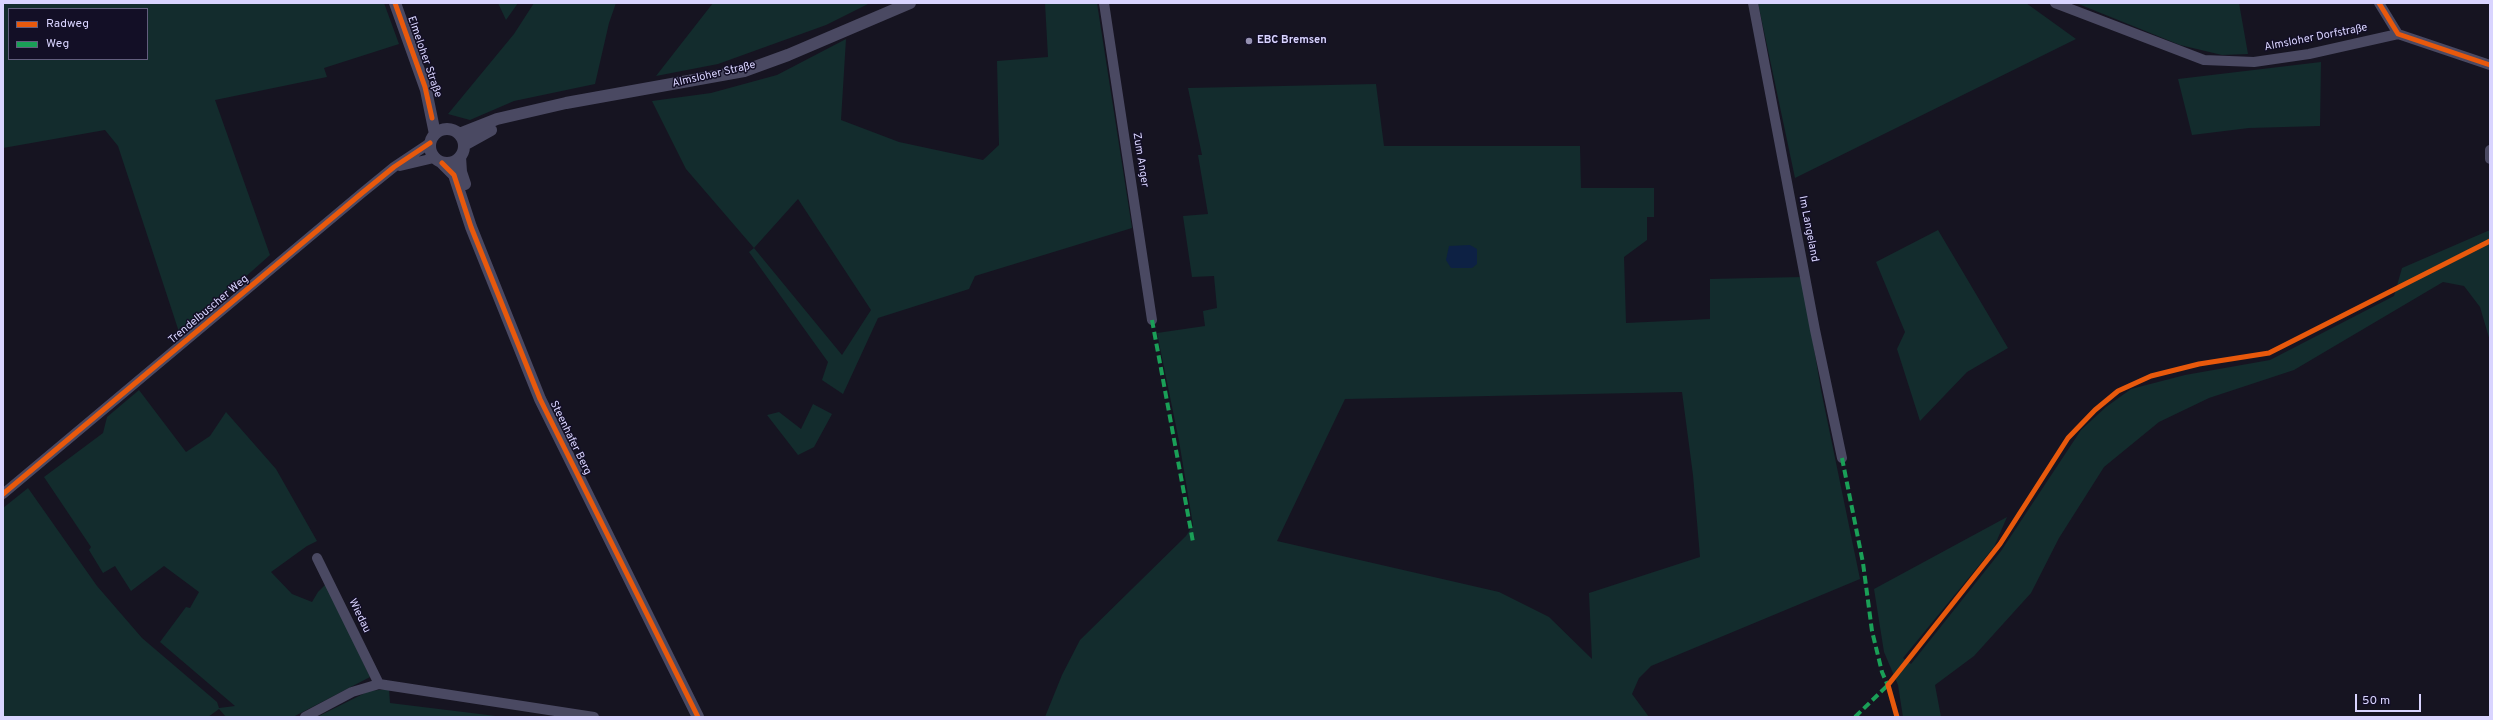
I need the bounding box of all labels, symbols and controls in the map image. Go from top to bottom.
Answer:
legend [8,8,148,60]
street label: Elmeloher Straße [404,15,444,99]
text: Radweg [46,16,89,32]
street label: Almsloher Dorfstraße [2263,22,2369,54]
place label: EBC Bremsen [1257,34,1327,48]
text: Weg [46,36,69,52]
marker: EBC Bremsen [1244,36,1254,46]
street label: Almsloher Straße [671,59,757,91]
street label: Zum Anger [1129,132,1151,188]
street label: Im Langeland [1795,195,1821,263]
street label: Trendelbuscher Weg [166,273,252,347]
street label: Steenhafer Berg [546,399,594,477]
street label: Wiedau [345,597,373,635]
scale bar [2357,686,2423,712]
text: 50 m [2362,693,2390,709]

